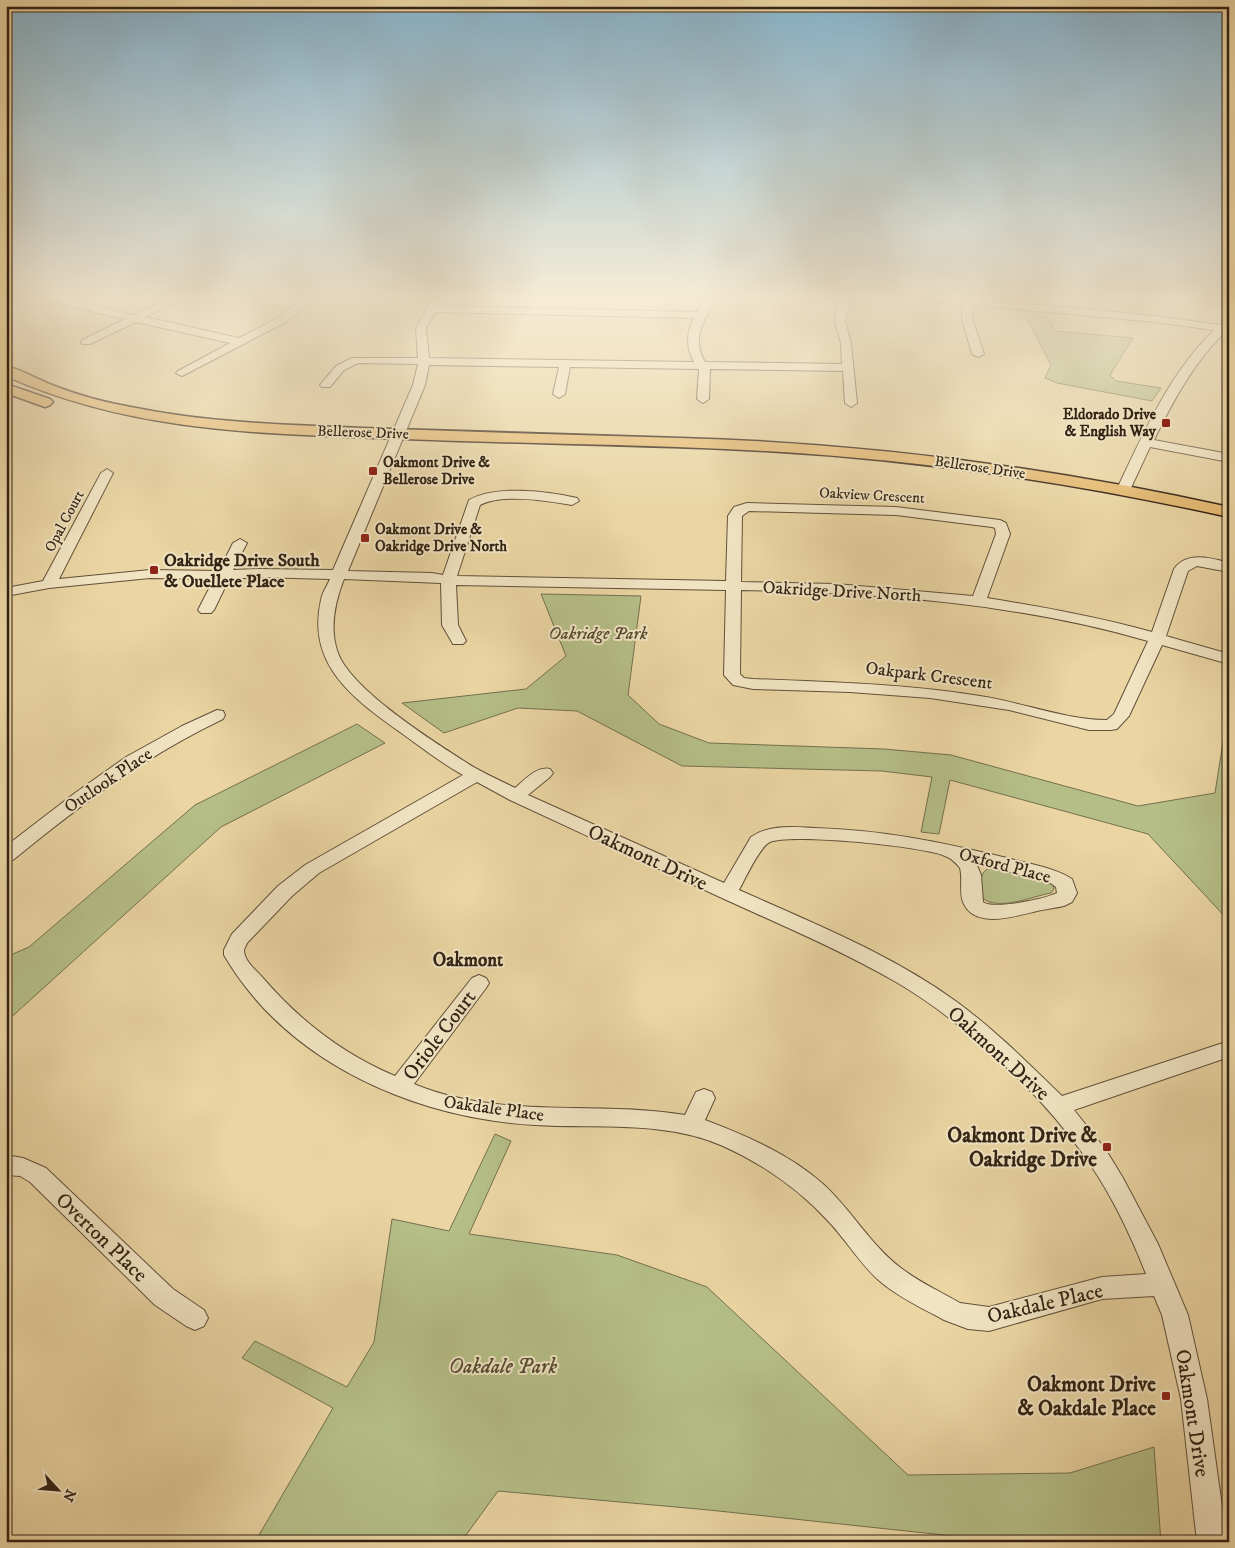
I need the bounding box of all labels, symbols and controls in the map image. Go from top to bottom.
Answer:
place label: Eldorado Drive & English Way [1063,405,1157,441]
marker: Eldorado Drive & English Way [1160,417,1172,429]
street label: Bellerose Drive [317,421,409,444]
street label: Bellerose Drive [933,452,1027,483]
place label: Oakmont Drive & Bellerose Drive [383,453,490,489]
marker: Oakmont Drive & Bellerose Drive [367,465,379,477]
street label: Oakview Crescent [819,483,926,508]
street label: Opal Court [40,487,89,555]
place label: Oakmont Drive & Oakridge Drive North [375,520,507,556]
marker: Oakmont Drive & Oakridge Drive North [359,532,371,544]
place label: Oakridge Drive South & Ouellete Place [164,550,320,593]
marker: Oakridge Drive South & Ouellete Place [148,564,160,576]
street label: Oakridge Drive North [762,577,922,607]
park label: Oakridge Park [548,623,648,645]
street label: Oakpark Crescent [864,657,994,695]
street label: Outlook Place [60,743,157,818]
street label: Oakmont Drive [584,819,712,897]
street label: Oxford Place [956,843,1053,889]
district label: Oakmont [433,949,504,972]
street label: Oriole Court [397,985,482,1086]
street label: Oakmont Drive [942,1001,1055,1107]
street label: Oakdale Place [442,1091,545,1127]
place label: Oakmont Drive & Oakridge Drive [947,1123,1097,1173]
marker: Oakmont Drive & Oakridge Drive [1101,1141,1113,1153]
street label: Overton Place [50,1187,153,1288]
street label: Oakdale Place [985,1278,1106,1330]
street label: Oakmont Drive [1169,1347,1215,1479]
park label: Oakdale Park [449,1354,557,1380]
place label: Oakmont Drive & Oakdale Place [1017,1372,1156,1422]
marker: Oakmont Drive & Oakdale Place [1160,1390,1172,1402]
north arrow [32,1466,82,1516]
text: N [58,1486,79,1505]

